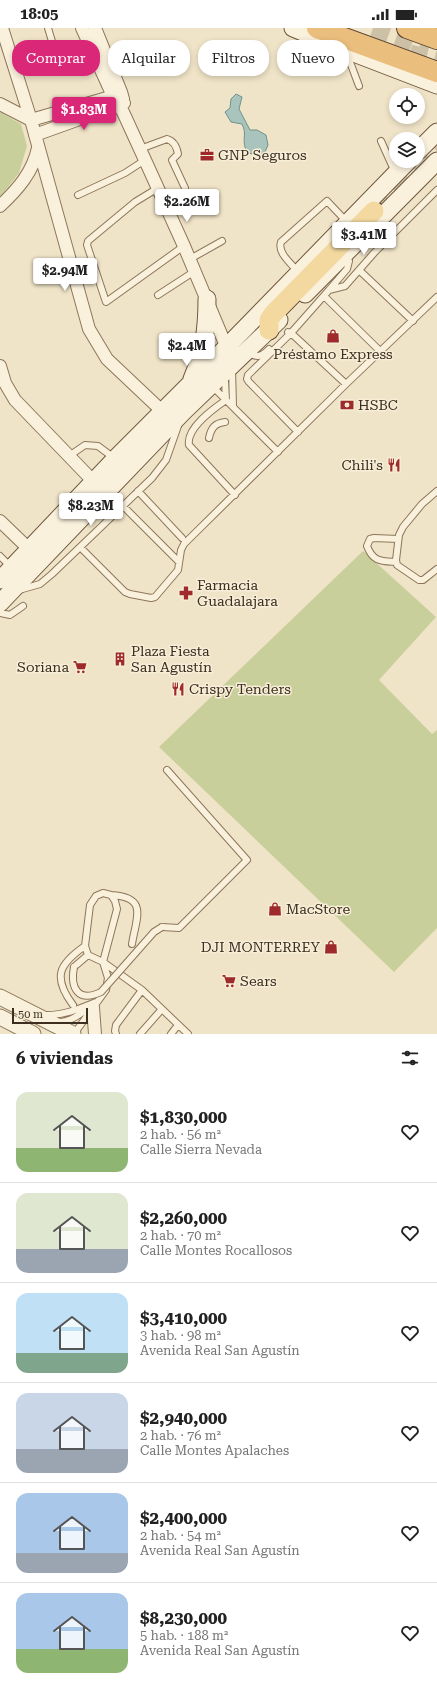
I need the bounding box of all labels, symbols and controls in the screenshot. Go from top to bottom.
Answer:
text: 18:05 [20,5,58,23]
chip: Comprar [12,40,100,76]
chip: Alquilar [108,40,190,76]
chip: Filtros [198,40,269,76]
chip: Nuevo [277,40,349,76]
map controls [389,88,425,168]
button: locate [389,88,425,124]
pin: $1.83M [51,97,117,131]
text: $1.83M [61,102,107,117]
button: layers [389,132,425,168]
office icon: GNP Seguros [199,147,215,163]
place label: GNP Seguros [218,147,307,163]
pin: $2.26M [154,189,220,223]
text: $2.26M [164,194,210,209]
pin: $3.41M [331,222,397,256]
text: $3.41M [341,227,387,242]
pin: $2.94M [32,258,98,292]
text: $2.94M [42,263,88,278]
shop icon: Préstamo Express [325,328,341,344]
pin: $2.4M [159,333,215,367]
text: $2.4M [168,338,206,353]
place label: Préstamo Express [273,346,393,362]
bank icon: HSBC [339,397,355,413]
place label: HSBC [358,397,398,413]
place label: Chili's [341,457,383,473]
restaurant icon: Chili's [386,457,402,473]
pin: $8.23M [58,493,124,527]
text: $8.23M [68,498,114,513]
place label: Farmacia Guadalajara [197,577,278,609]
pharmacy icon: Farmacia Guadalajara [178,585,194,601]
place label: Plaza Fiesta San Agustín [131,643,212,675]
building icon: Plaza Fiesta San Agustín [112,651,128,667]
place label: Soriana [17,659,69,675]
supermarket icon: Soriana [72,659,88,675]
restaurant icon: Crispy Tenders [170,681,186,697]
place label: Crispy Tenders [189,681,291,697]
shop icon: MacStore [267,901,283,917]
place label: MacStore [286,901,350,917]
place label: DJI MONTERREY [201,939,320,955]
shop icon: DJI MONTERREY [323,939,339,955]
supermarket icon: Sears [221,973,237,989]
place label: Sears [240,973,277,989]
scale bar [12,1006,88,1025]
text: 50 m [18,1008,43,1021]
icon: filters [399,1047,421,1069]
text: 6 viviendas [16,1048,113,1068]
text: $1,830,000 [140,1107,227,1127]
icon: home [48,1108,96,1156]
icon: heart [399,1121,421,1143]
text: 2 hab. · 56 m² [140,1127,221,1142]
text: Calle Sierra Nevada [140,1142,262,1157]
text: $2,260,000 [140,1208,227,1228]
icon: home [48,1209,96,1257]
icon: heart [399,1222,421,1244]
text: 2 hab. · 70 m² [140,1228,221,1243]
text: Calle Montes Rocallosos [140,1243,292,1258]
text: $3,410,000 [140,1308,227,1328]
icon: home [48,1309,96,1357]
icon: heart [399,1322,421,1344]
text: 3 hab. · 98 m² [140,1328,221,1343]
text: Avenida Real San Agustín [140,1343,300,1358]
text: $2,940,000 [140,1408,227,1428]
icon: home [48,1409,96,1457]
icon: heart [399,1422,421,1444]
text: 2 hab. · 76 m² [140,1428,221,1443]
text: Calle Montes Apalaches [140,1443,289,1458]
text: $2,400,000 [140,1508,227,1528]
icon: home [48,1509,96,1557]
icon: heart [399,1522,421,1544]
text: 2 hab. · 54 m² [140,1528,221,1543]
text: Avenida Real San Agustín [140,1543,300,1558]
text: $8,230,000 [140,1608,227,1628]
icon: home [48,1609,96,1657]
icon: heart [399,1622,421,1644]
text: 5 hab. · 188 m² [140,1628,228,1643]
text: Avenida Real San Agustín [140,1643,300,1658]

